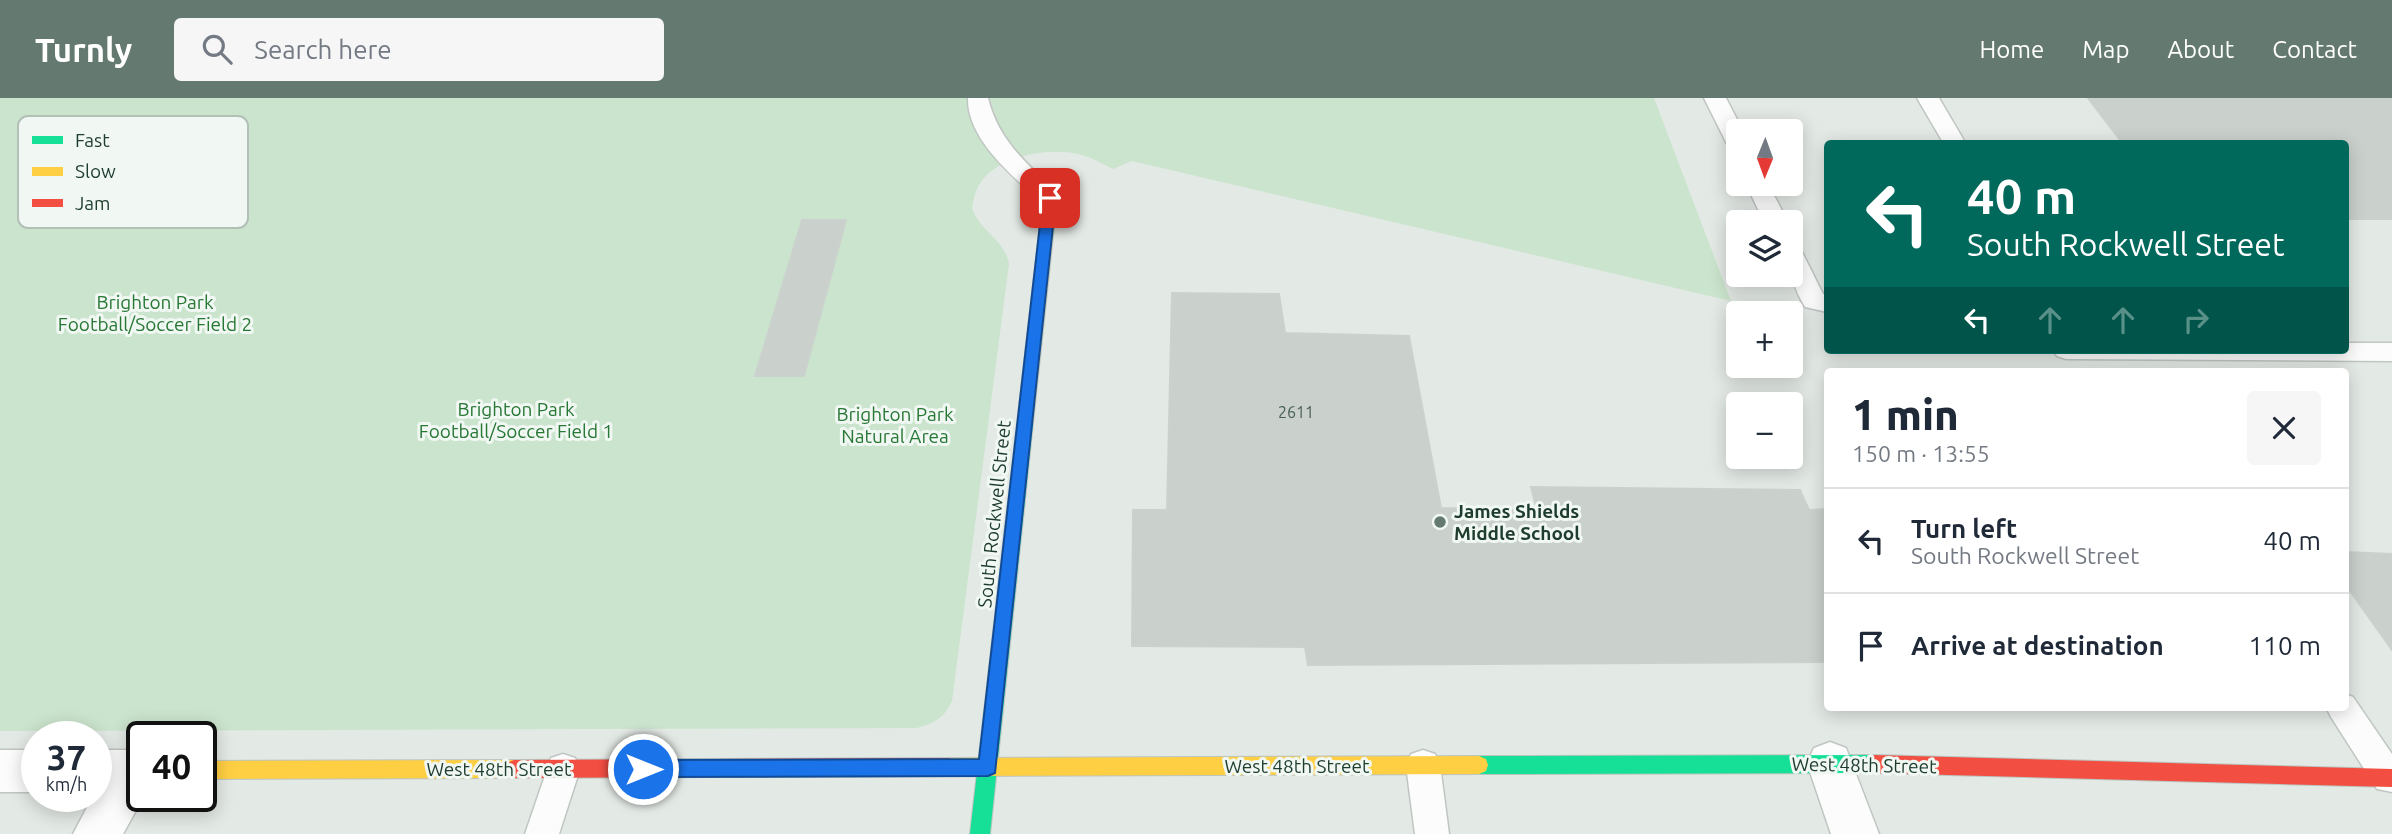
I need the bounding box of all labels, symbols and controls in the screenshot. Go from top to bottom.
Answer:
search box [174,18,664,81]
icon: search [198,30,236,68]
text: Turnly [35,31,132,68]
text: Search here [254,35,392,64]
text: Home [1979,36,2044,63]
text: Map [2082,36,2129,63]
text: About [2167,36,2234,63]
text: Contact [2272,36,2357,63]
legend [18,116,248,228]
north arrow [1726,119,1802,196]
map controls [1726,119,1803,469]
text: Fast [75,129,110,151]
text: Slow [75,160,116,182]
pin [1020,168,1080,228]
icon: left [1852,168,1943,259]
text: 40 m [1967,168,2076,223]
icon: arrive [1031,179,1069,217]
text: Jam [75,192,111,214]
button: layers [1726,210,1803,287]
text: South Rockwell Street [1967,226,2285,262]
park label: Brighton Park Football/Soccer Field 2 [58,291,252,335]
button: + [1726,301,1803,378]
icon: left [1958,301,1996,339]
icon: ahead [2031,301,2069,339]
icon: ahead [2104,301,2142,339]
icon: right [2177,301,2215,339]
text: 1 min [1852,391,1959,438]
button: close [2247,391,2321,465]
button: − [1726,392,1803,469]
park label: Brighton Park Football/Soccer Field 1 [419,398,613,442]
park label: Brighton Park Natural Area [836,403,954,447]
house number: 2611 [1278,403,1314,421]
street label: South Rockwell Street [973,419,1015,609]
text: 150 m · 13:55 [1852,441,1990,466]
place label: James Shields Middle School [1454,500,1580,544]
marker: James Shields Middle School [1432,514,1448,530]
text: Turn left [1911,514,2017,543]
icon: left [1852,522,1890,560]
text: 40 m [2263,526,2321,555]
text: South Rockwell Street [1911,543,2139,568]
icon: arrive [1852,627,1890,665]
text: Arrive at destination [1911,631,2164,660]
text: 110 m [2249,631,2321,660]
speed limit sign: 40 [126,721,217,812]
position arrow [606,732,680,806]
text: 37 [47,737,86,777]
street label: West 48th Street [1791,753,1937,777]
street label: West 48th Street [1225,755,1370,777]
street label: West 48th Street [427,758,572,780]
text: km/h [46,774,87,794]

